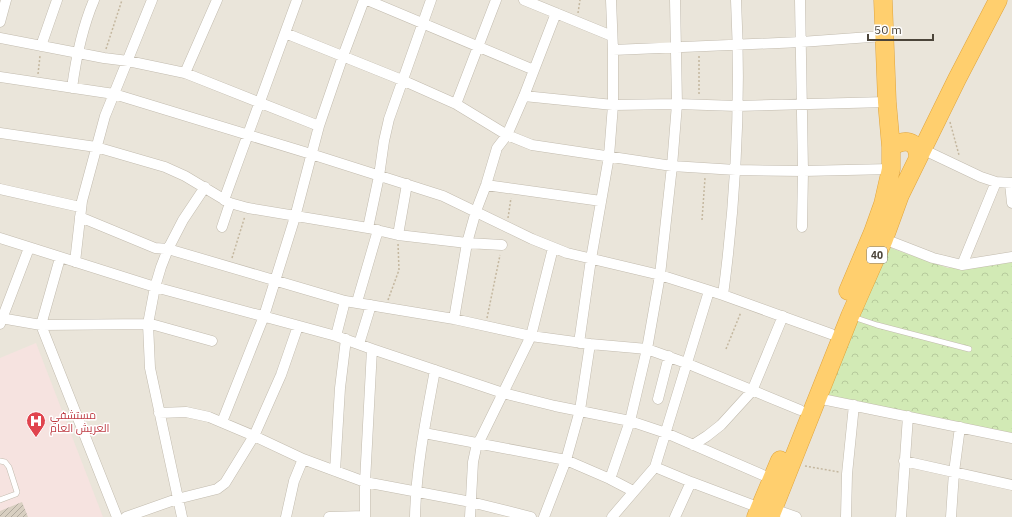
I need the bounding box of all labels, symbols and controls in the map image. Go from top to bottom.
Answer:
scale bar [868,16,933,42]
text: 50 m [874,22,902,37]
road number: 40 [867,247,887,263]
place label: مستشفي العريش العام [50,408,110,436]
hospital icon: مستشفي العريش العام [25,410,47,438]

